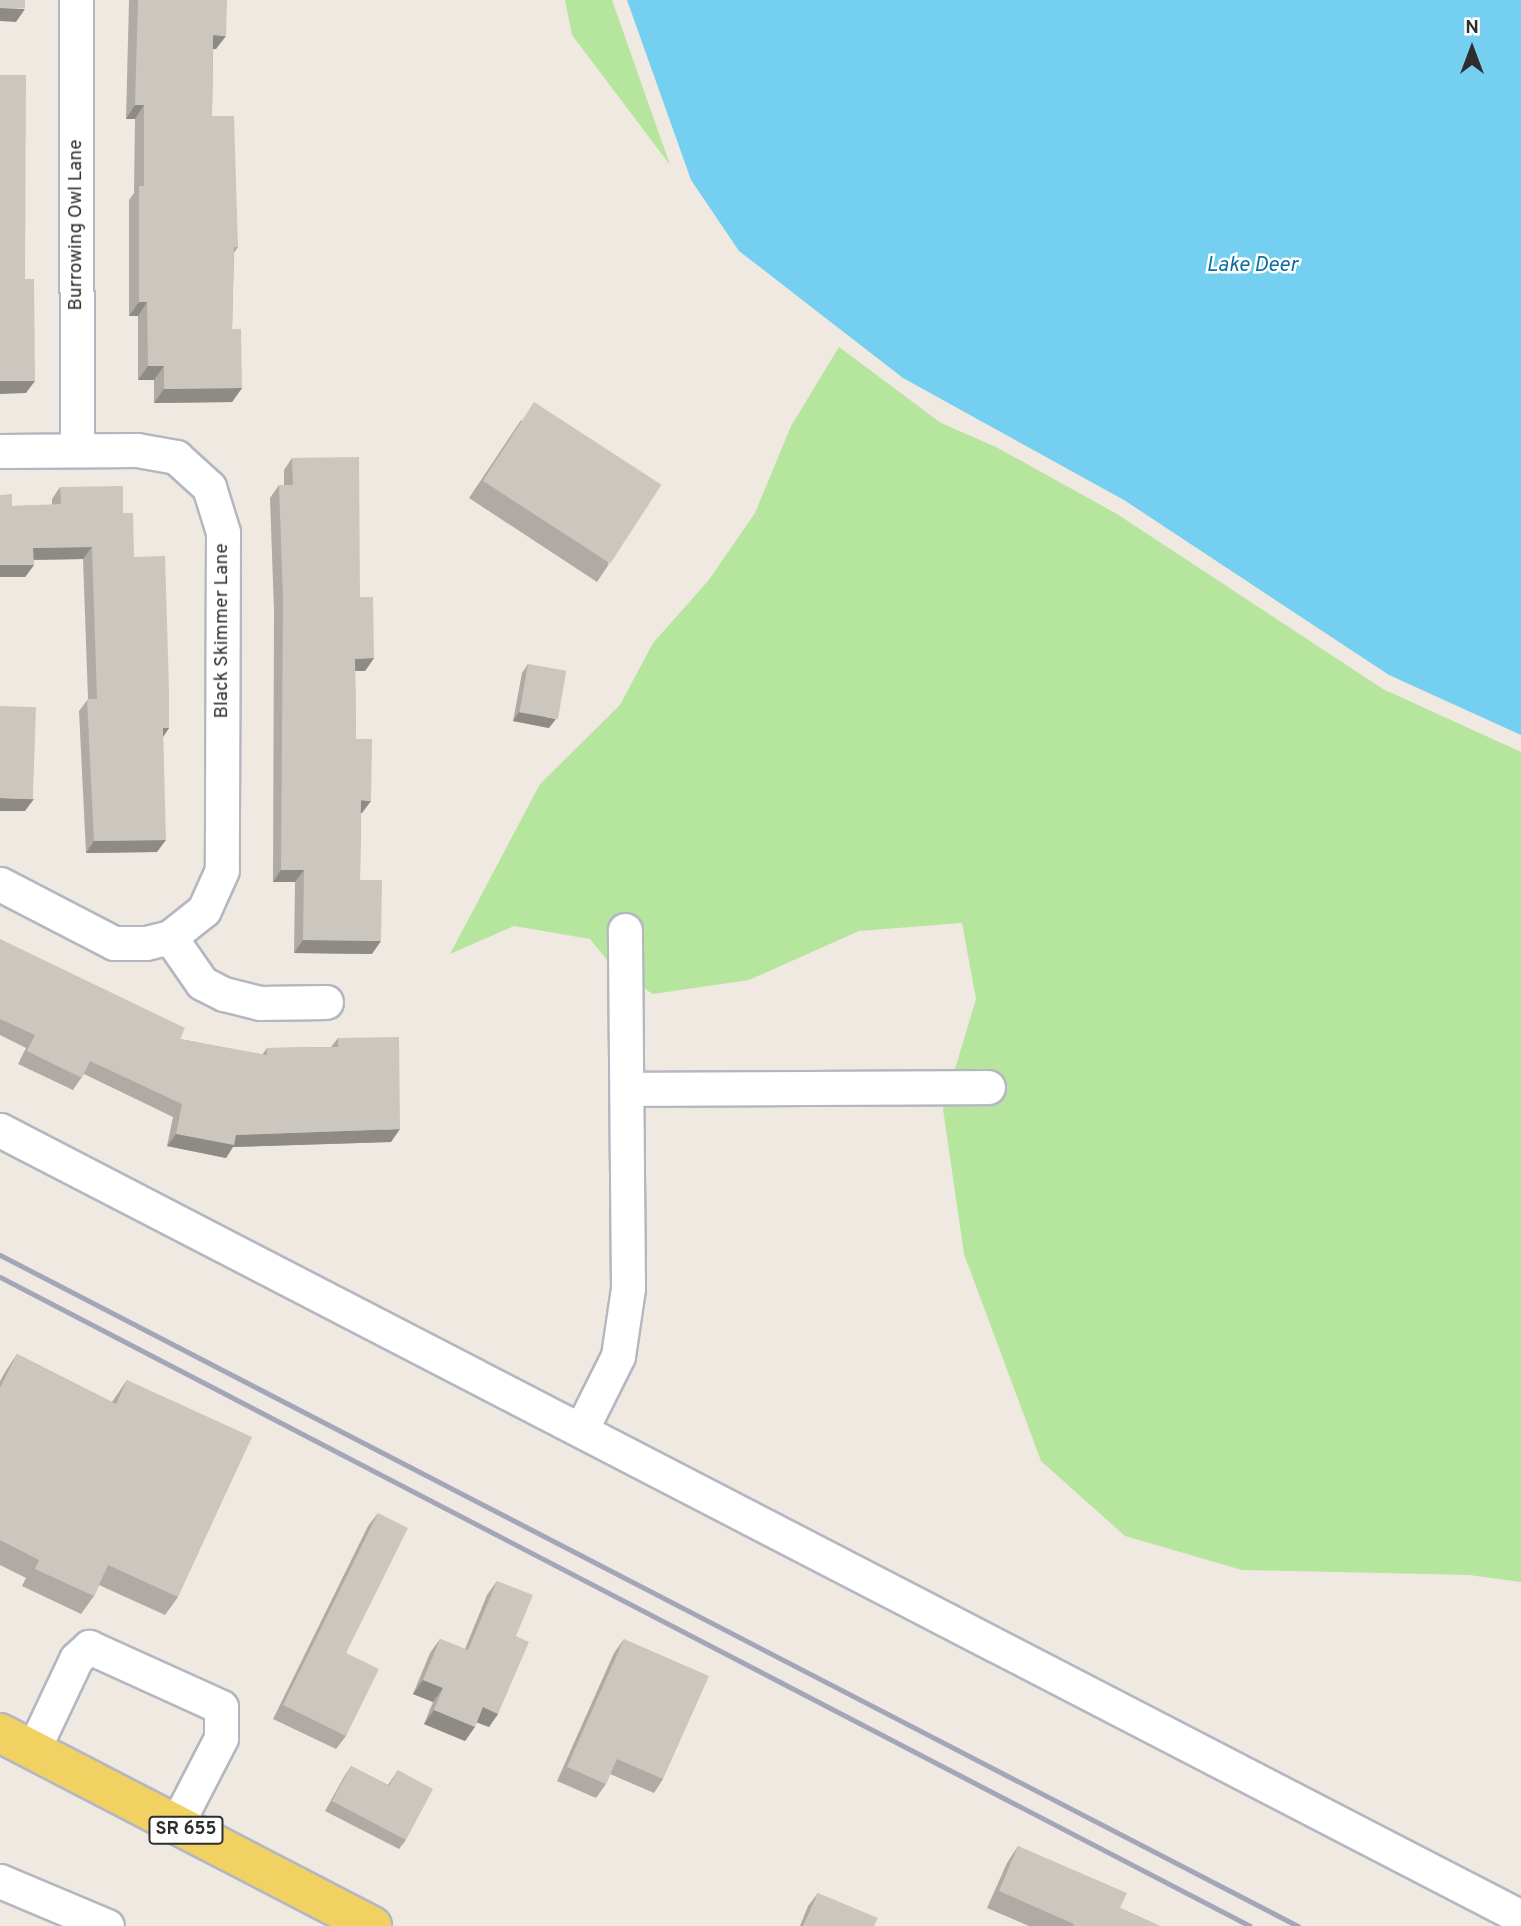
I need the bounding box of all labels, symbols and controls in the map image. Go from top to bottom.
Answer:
north arrow [1437,14,1507,84]
text: N [1465,16,1479,40]
street label: Burrowing Owl Lane [66,139,88,311]
water label: Lake Deer [1206,253,1298,279]
street label: Black Skimmer Lane [212,543,234,719]
road number: SR 655 [148,1816,224,1844]

